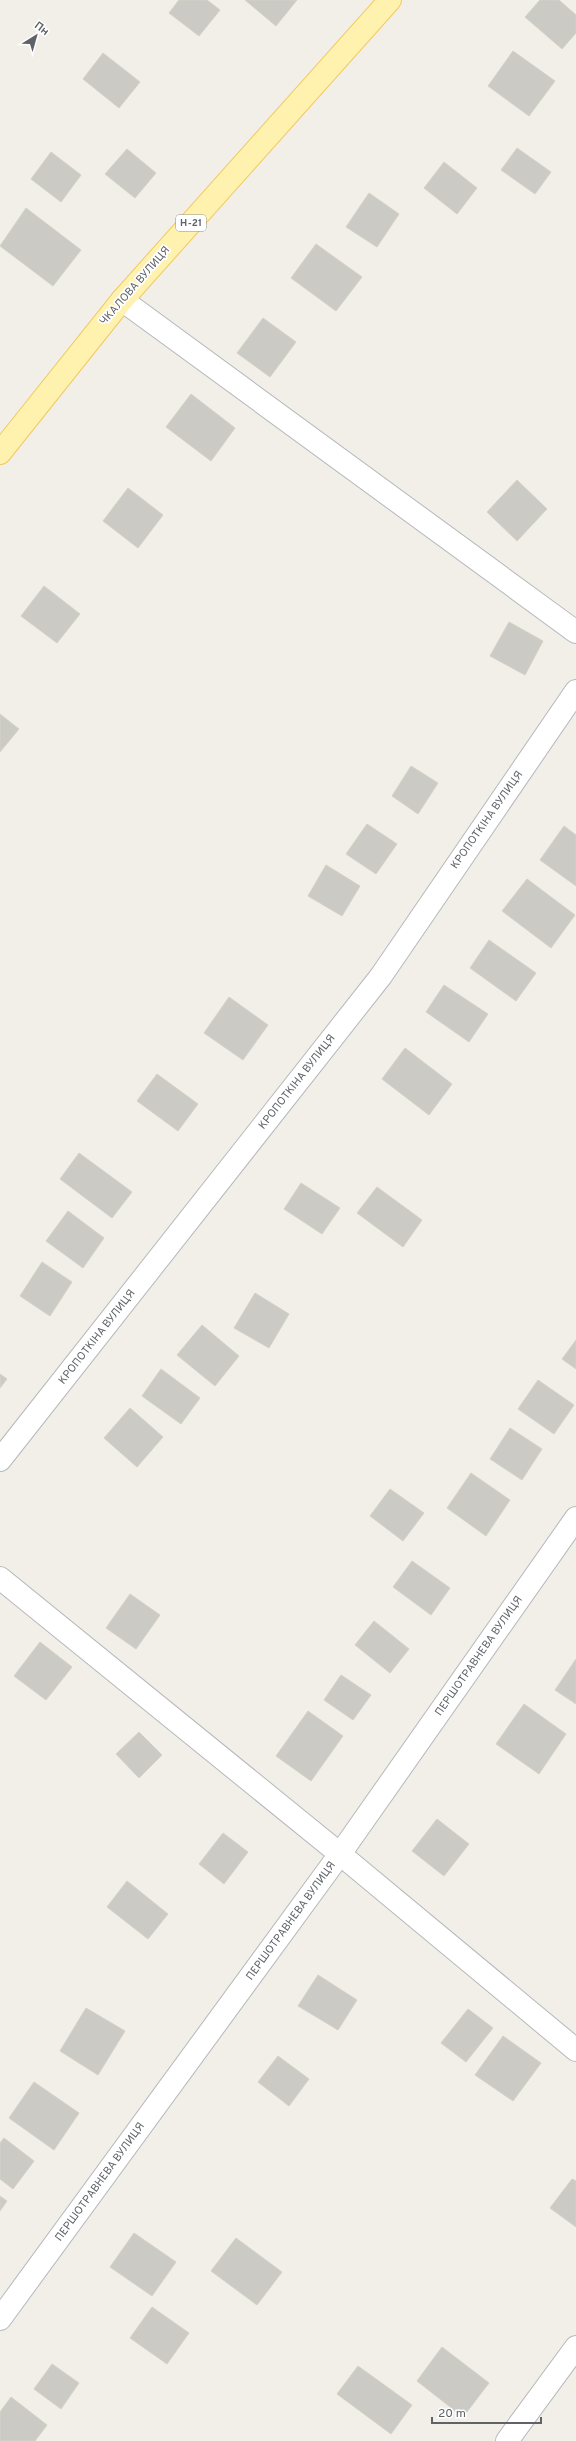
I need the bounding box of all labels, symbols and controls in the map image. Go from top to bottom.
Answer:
north arrow [16,16,56,56]
text: Пн [31,19,52,39]
road number: Н-21 [176,215,206,231]
street label: ЧКАЛОВА ВУЛИЦЯ [97,244,173,328]
street label: КРОПОТКІНА ВУЛИЦЯ [448,768,526,872]
street label: КРОПОТКІНА ВУЛИЦЯ [256,1032,338,1132]
street label: КРОПОТКІНА ВУЛИЦЯ [56,1287,138,1387]
street label: ПЕРШОТРАВНЕВА ВУЛИЦЯ [432,1593,526,1719]
street label: ПЕРШОТРАВНЕВА ВУЛИЦЯ [243,1859,339,1983]
street label: ПЕРШОТРАВНЕВА ВУЛИЦЯ [52,2120,148,2244]
scale bar [432,2399,541,2425]
text: 20 m [438,2406,466,2422]

